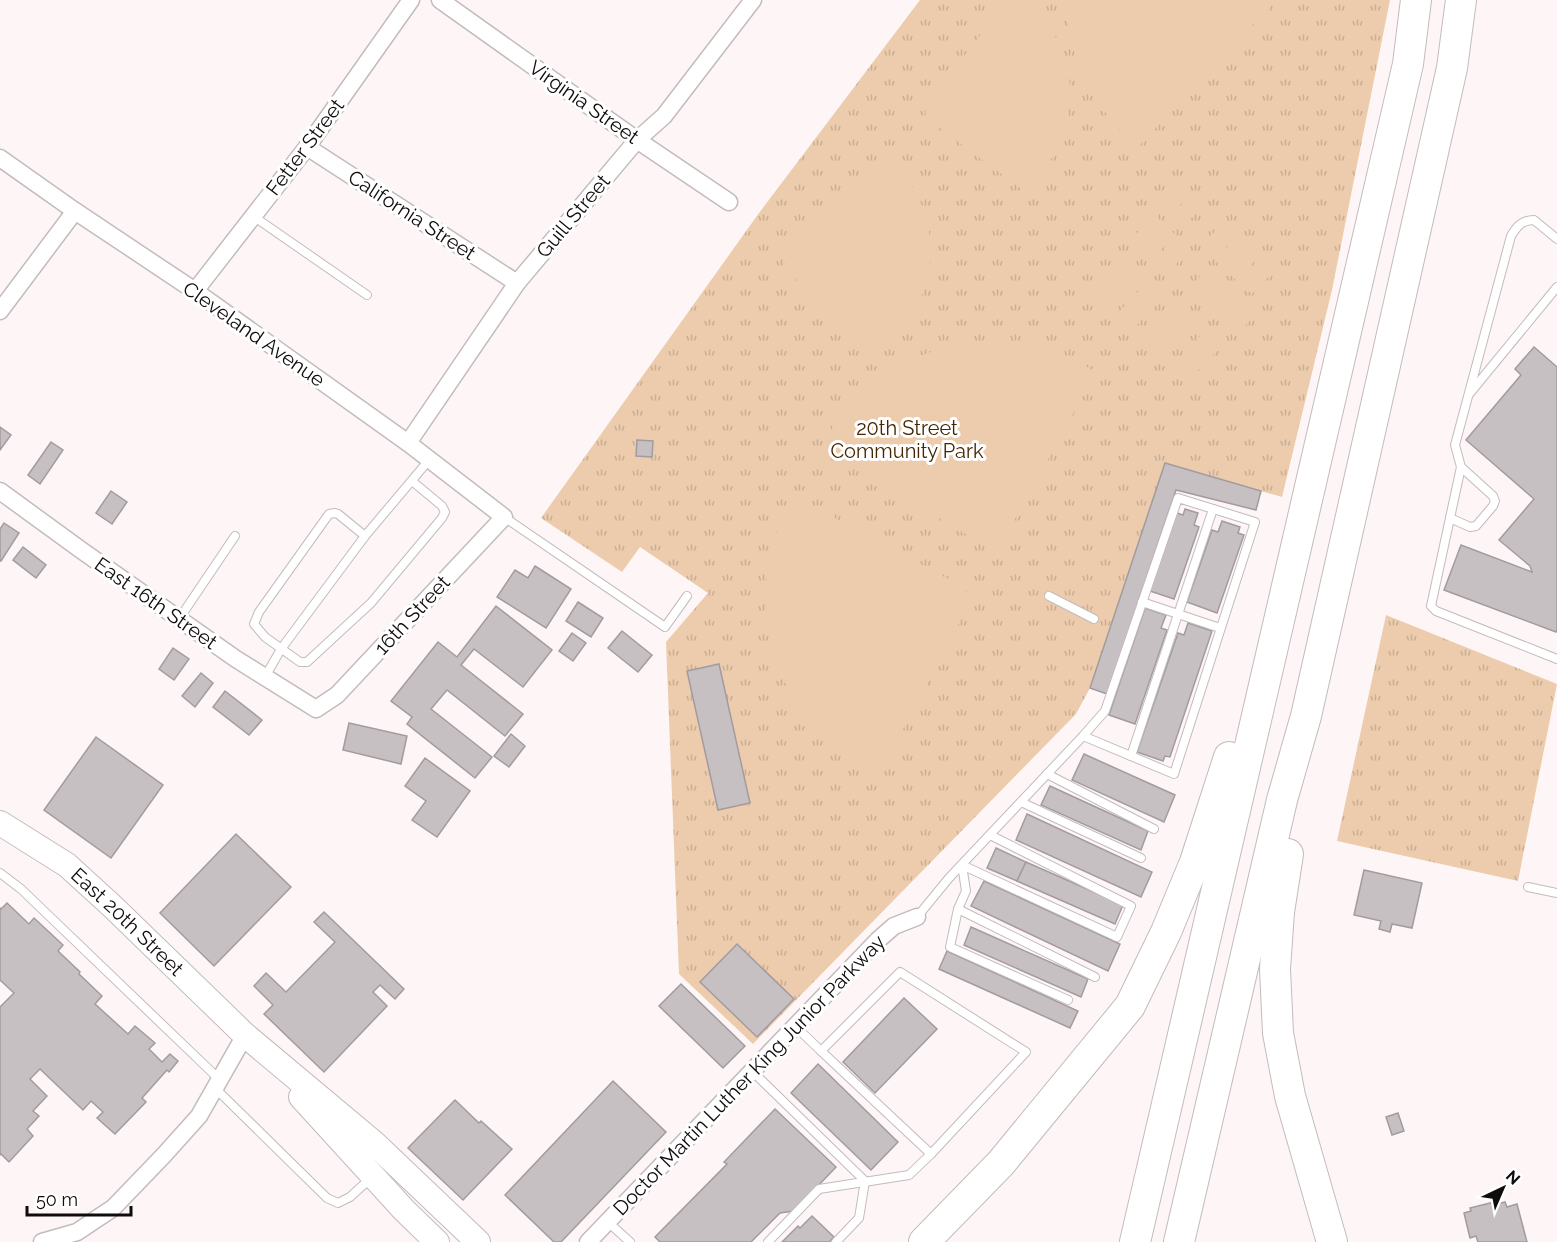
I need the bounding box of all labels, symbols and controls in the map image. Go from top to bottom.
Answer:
street label: Virginia Street [524,55,644,149]
street label: Fetter Street [261,94,349,200]
street label: California Street [344,165,480,265]
street label: Guill Street [531,169,615,263]
street label: Cleveland Avenue [178,276,330,392]
park label: 20th Street Community Park [830,416,984,463]
street label: East 16th Street [90,552,222,654]
street label: 16th Street [369,570,455,660]
street label: East 20th Street [66,863,189,981]
street label: Doctor Martin Luther King Junior Parkway [608,930,890,1220]
north arrow [1473,1158,1533,1218]
text: N [1502,1166,1524,1189]
scale bar [27,1179,130,1217]
text: 50 m [36,1189,78,1210]

